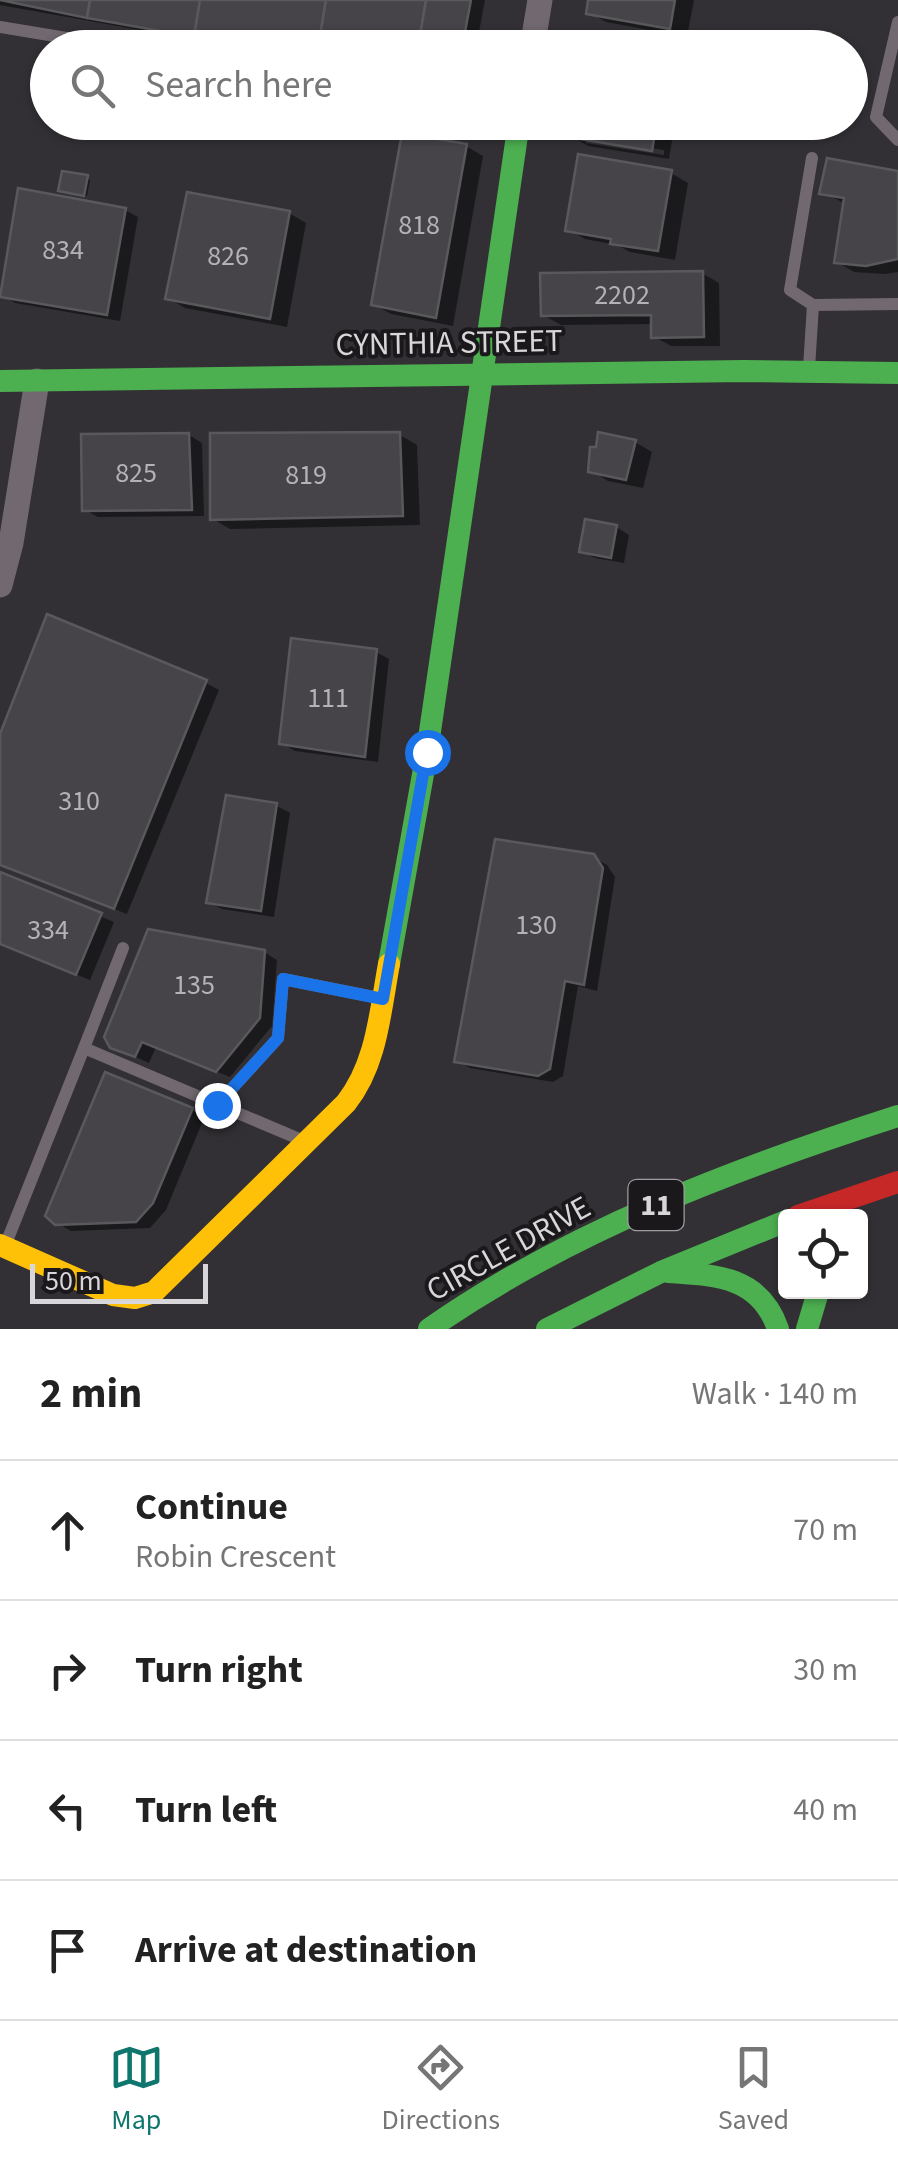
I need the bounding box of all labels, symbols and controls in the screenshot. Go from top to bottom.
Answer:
search box [30,30,868,140]
icon: search [65,58,120,113]
text: Search here [145,58,332,112]
house number: 818 [398,205,440,245]
house number: 834 [42,230,84,270]
house number: 826 [207,236,249,276]
house number: 2202 [594,275,650,315]
street label: CYNTHIA STREET [335,318,563,368]
house number: 825 [115,453,157,493]
house number: 819 [285,455,327,495]
house number: 111 [307,678,349,718]
route start [405,730,451,776]
house number: 310 [58,781,100,821]
house number: 130 [515,905,557,945]
house number: 334 [27,910,69,950]
house number: 135 [173,965,215,1005]
route end [195,1083,241,1129]
road number: 11 [628,1180,684,1230]
street label: CIRCLE DRIVE [418,1185,599,1313]
map controls [778,1209,868,1299]
button: locate [778,1209,868,1299]
scale bar [30,1259,208,1304]
text: 50 m [45,1261,102,1301]
text: 2 min [40,1364,142,1424]
text: Walk · 140 m [692,1371,858,1417]
text: Continue [135,1480,288,1534]
icon: ahead [40,1503,95,1558]
text: 70 m [793,1507,858,1553]
text: Robin Crescent [135,1534,336,1580]
icon: right [40,1643,95,1698]
text: Turn right [135,1643,303,1697]
text: 30 m [793,1647,858,1693]
icon: left [40,1783,95,1838]
text: Turn left [135,1783,277,1837]
text: 40 m [793,1787,858,1833]
icon: arrive [40,1923,95,1978]
text: Arrive at destination [135,1923,477,1977]
tab: Map [109,2040,164,2140]
tab: Directions [382,2040,500,2140]
tab: Saved [718,2040,789,2140]

